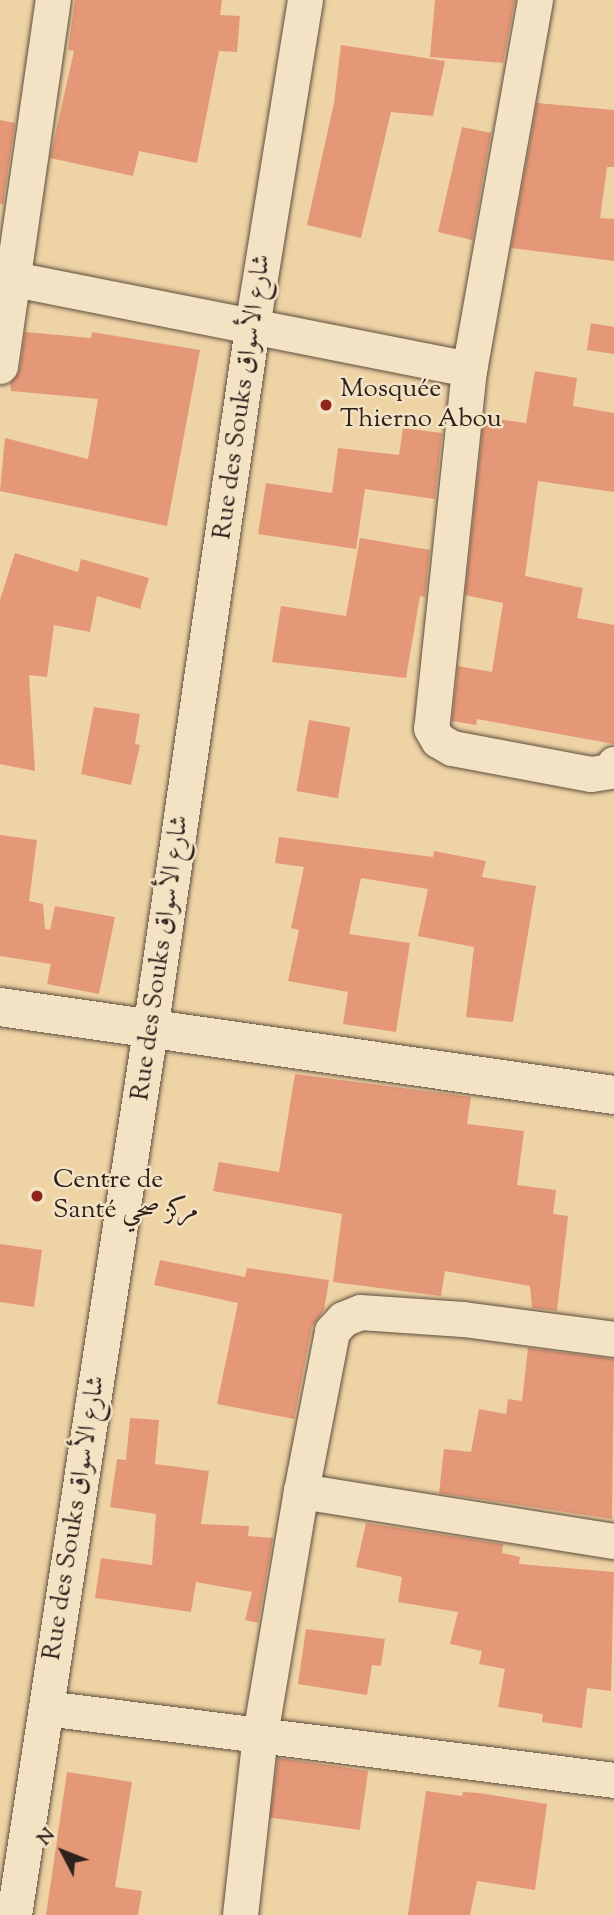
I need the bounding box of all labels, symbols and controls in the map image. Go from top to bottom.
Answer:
street label: Rue des Souks شارع الأسواق [208,252,278,542]
place label: Mosquée Thierno Abou [340,374,502,436]
marker: Mosquée Thierno Abou [318,397,334,413]
street label: Rue des Souks شارع الأسواق [126,813,196,1103]
place label: Centre de Santé مركز صحي [53,1165,198,1226]
marker: Centre de Santé مركز صحي [27,1186,47,1206]
street label: Rue des Souks شارع الأسواق [37,1373,113,1663]
north arrow [28,1817,98,1887]
text: N [32,1823,62,1852]

